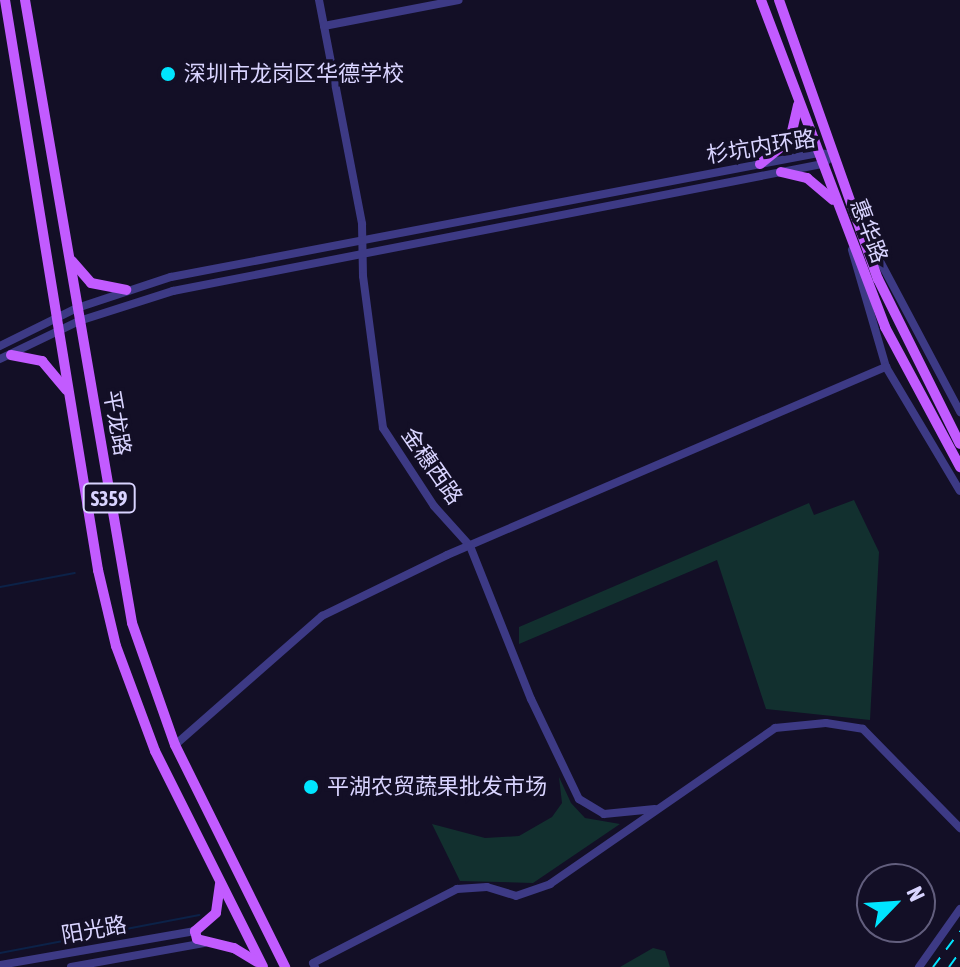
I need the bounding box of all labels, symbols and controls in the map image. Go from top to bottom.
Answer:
place label: 深圳市龙岗区华德学校 [184,61,404,87]
marker: 深圳市龙岗区华德学校 [159,65,177,83]
street label: 杉坑内环路 [705,125,817,169]
street label: 惠华路 [845,195,893,267]
street label: 平龙路 [98,388,136,458]
street label: 金穗西路 [396,422,468,510]
road number: S359 [81,482,137,514]
place label: 平湖农贸蔬果批发市场 [327,774,547,800]
marker: 平湖农贸蔬果批发市场 [302,778,320,796]
north arrow [856,863,936,943]
text: N [901,882,930,905]
street label: 阳光路 [59,911,129,949]

